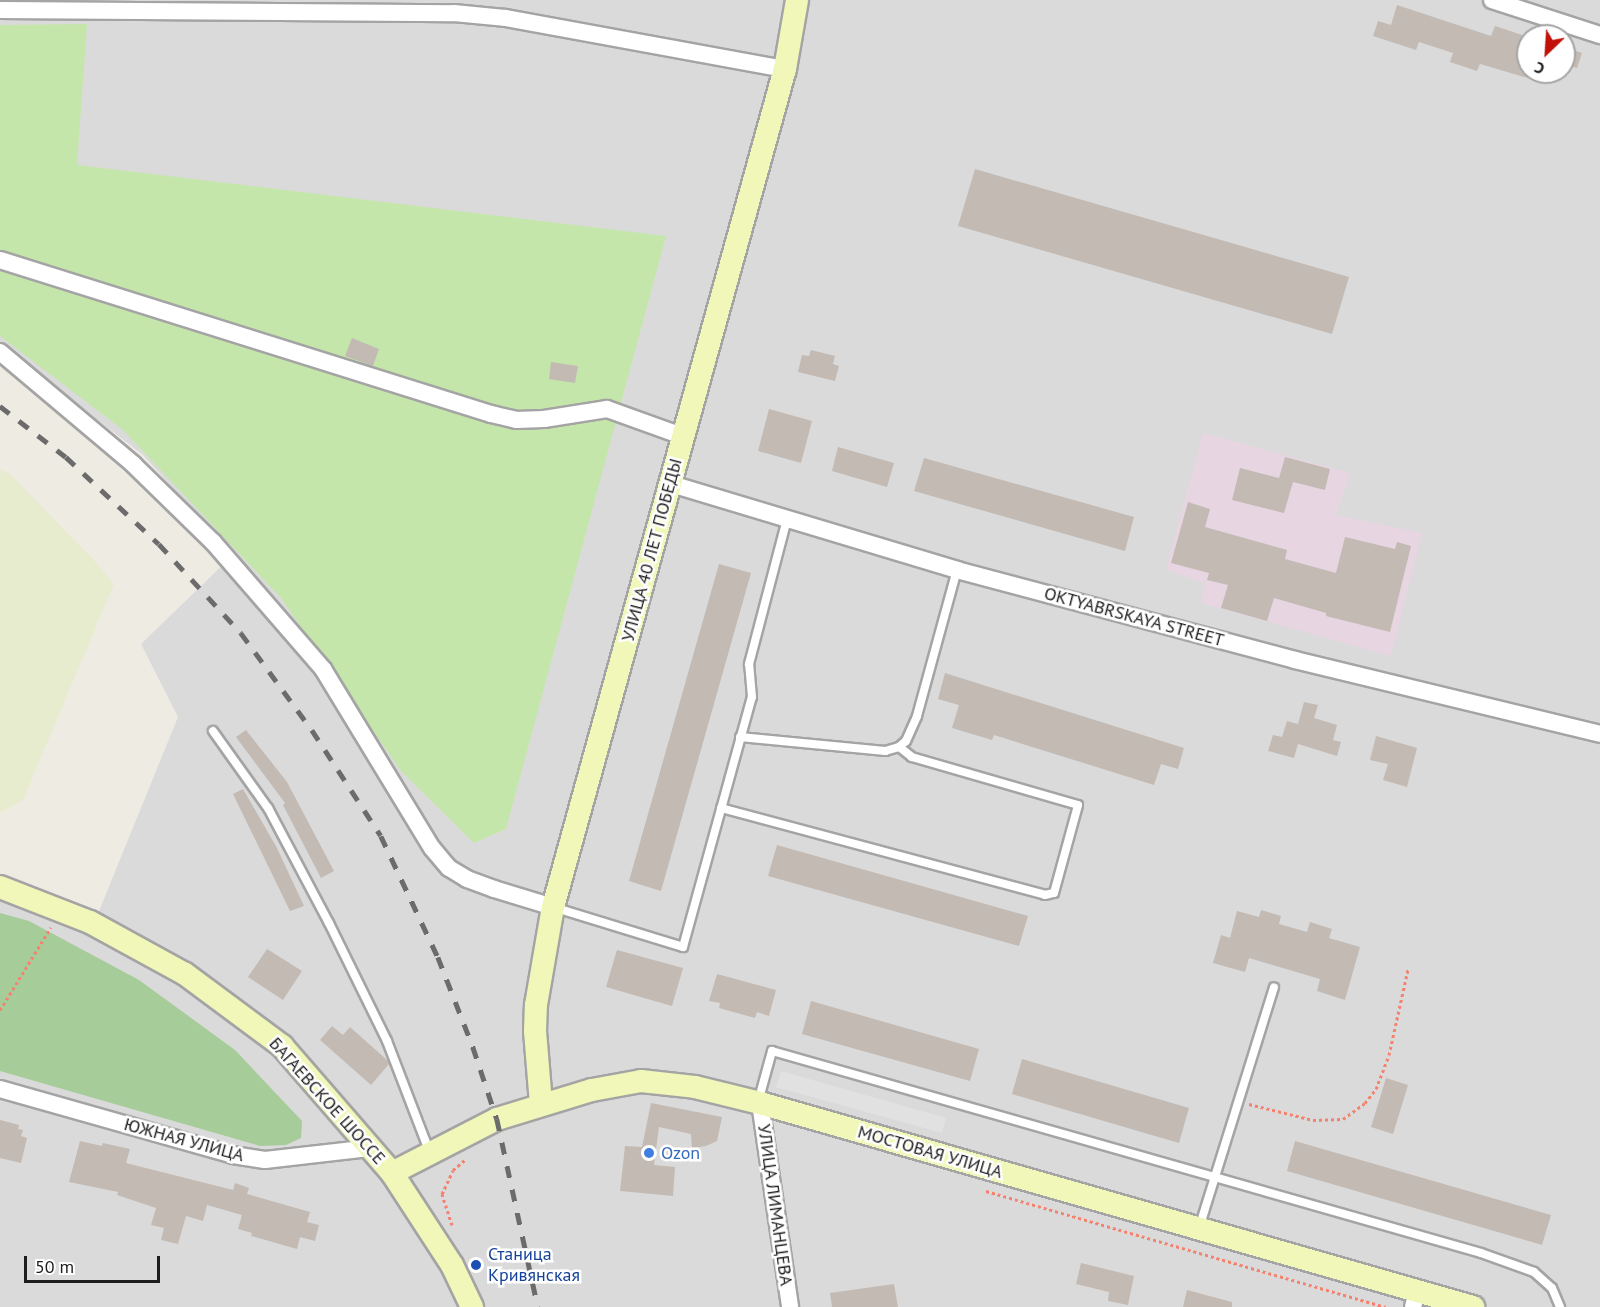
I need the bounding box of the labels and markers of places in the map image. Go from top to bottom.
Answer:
place label: Ozon [661,1142,700,1164]
marker: Ozon [642,1146,656,1160]
place label: Станица Кривянская [488,1244,580,1286]
marker: Станица Кривянская [469,1258,483,1272]

